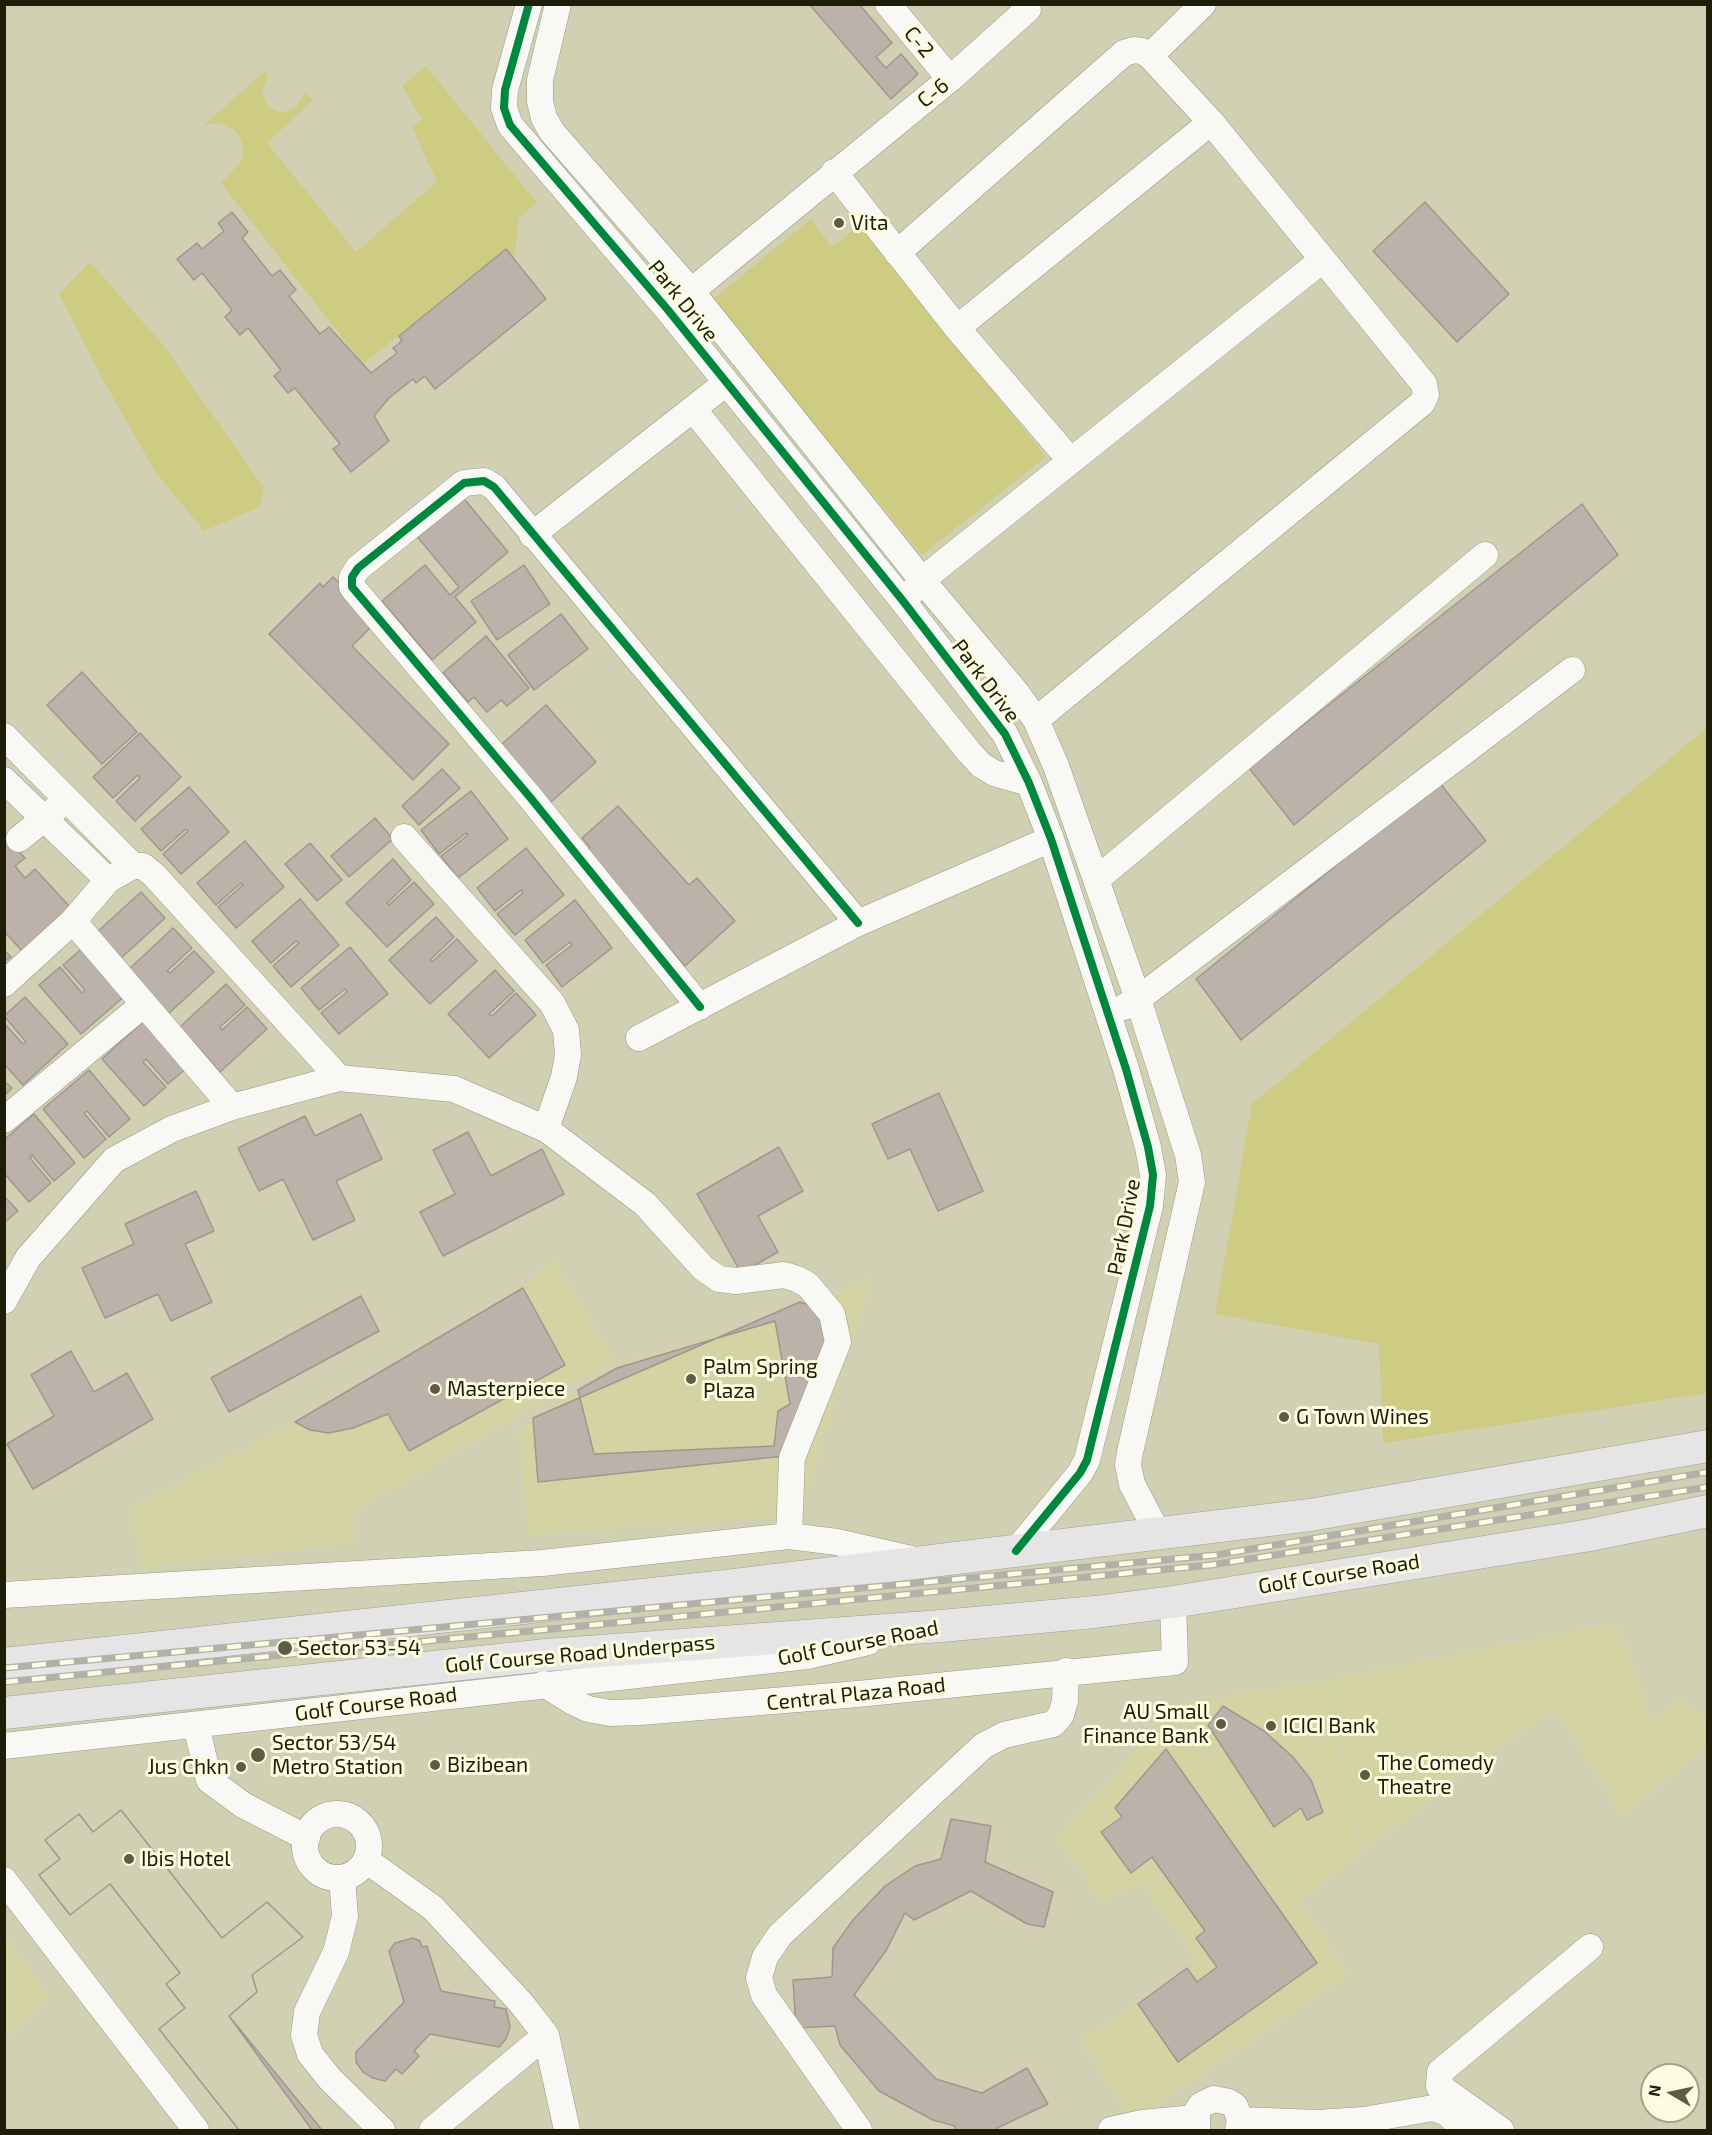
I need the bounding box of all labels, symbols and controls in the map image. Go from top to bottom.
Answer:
street label: C-2 [899,21,939,63]
street label: C-6 [912,73,954,113]
place label: Vita [851,210,889,236]
marker: Vita [832,216,846,230]
street label: Park Drive [643,255,723,347]
street label: Park Drive [947,634,1025,728]
street label: Park Drive [1102,1177,1146,1277]
place label: Palm Spring Plaza [703,1354,818,1404]
marker: Palm Spring Plaza [684,1372,698,1386]
place label: Masterpiece [447,1376,565,1402]
marker: Masterpiece [428,1382,442,1396]
place label: G Town Wines [1296,1404,1429,1430]
marker: G Town Wines [1277,1410,1291,1424]
street label: Golf Course Road [1256,1549,1422,1599]
street label: Golf Course Road [775,1615,941,1671]
street label: Golf Course Road Underpass [444,1630,716,1678]
place label: Sector 53-54 [298,1635,421,1661]
marker: Sector 53-54 [276,1639,294,1657]
street label: Central Plaza Road [765,1672,947,1716]
street label: Golf Course Road [293,1682,459,1726]
place label: AU Small Finance Bank [1083,1699,1209,1749]
place label: ICICI Bank [1283,1713,1376,1739]
marker: AU Small Finance Bank [1214,1717,1228,1731]
marker: ICICI Bank [1264,1719,1278,1733]
place label: Sector 53/54 Metro Station [272,1730,403,1780]
marker: Sector 53/54 Metro Station [249,1746,267,1764]
place label: The Comedy Theatre [1377,1750,1494,1800]
place label: Bizibean [447,1752,528,1778]
place label: Jus Chkn [147,1754,229,1780]
marker: Bizibean [428,1758,442,1772]
marker: Jus Chkn [234,1760,248,1774]
marker: The Comedy Theatre [1358,1768,1372,1782]
place label: Ibis Hotel [141,1846,230,1872]
marker: Ibis Hotel [122,1852,136,1866]
north arrow [1640,2063,1700,2123]
text: N [1643,2083,1664,2098]

